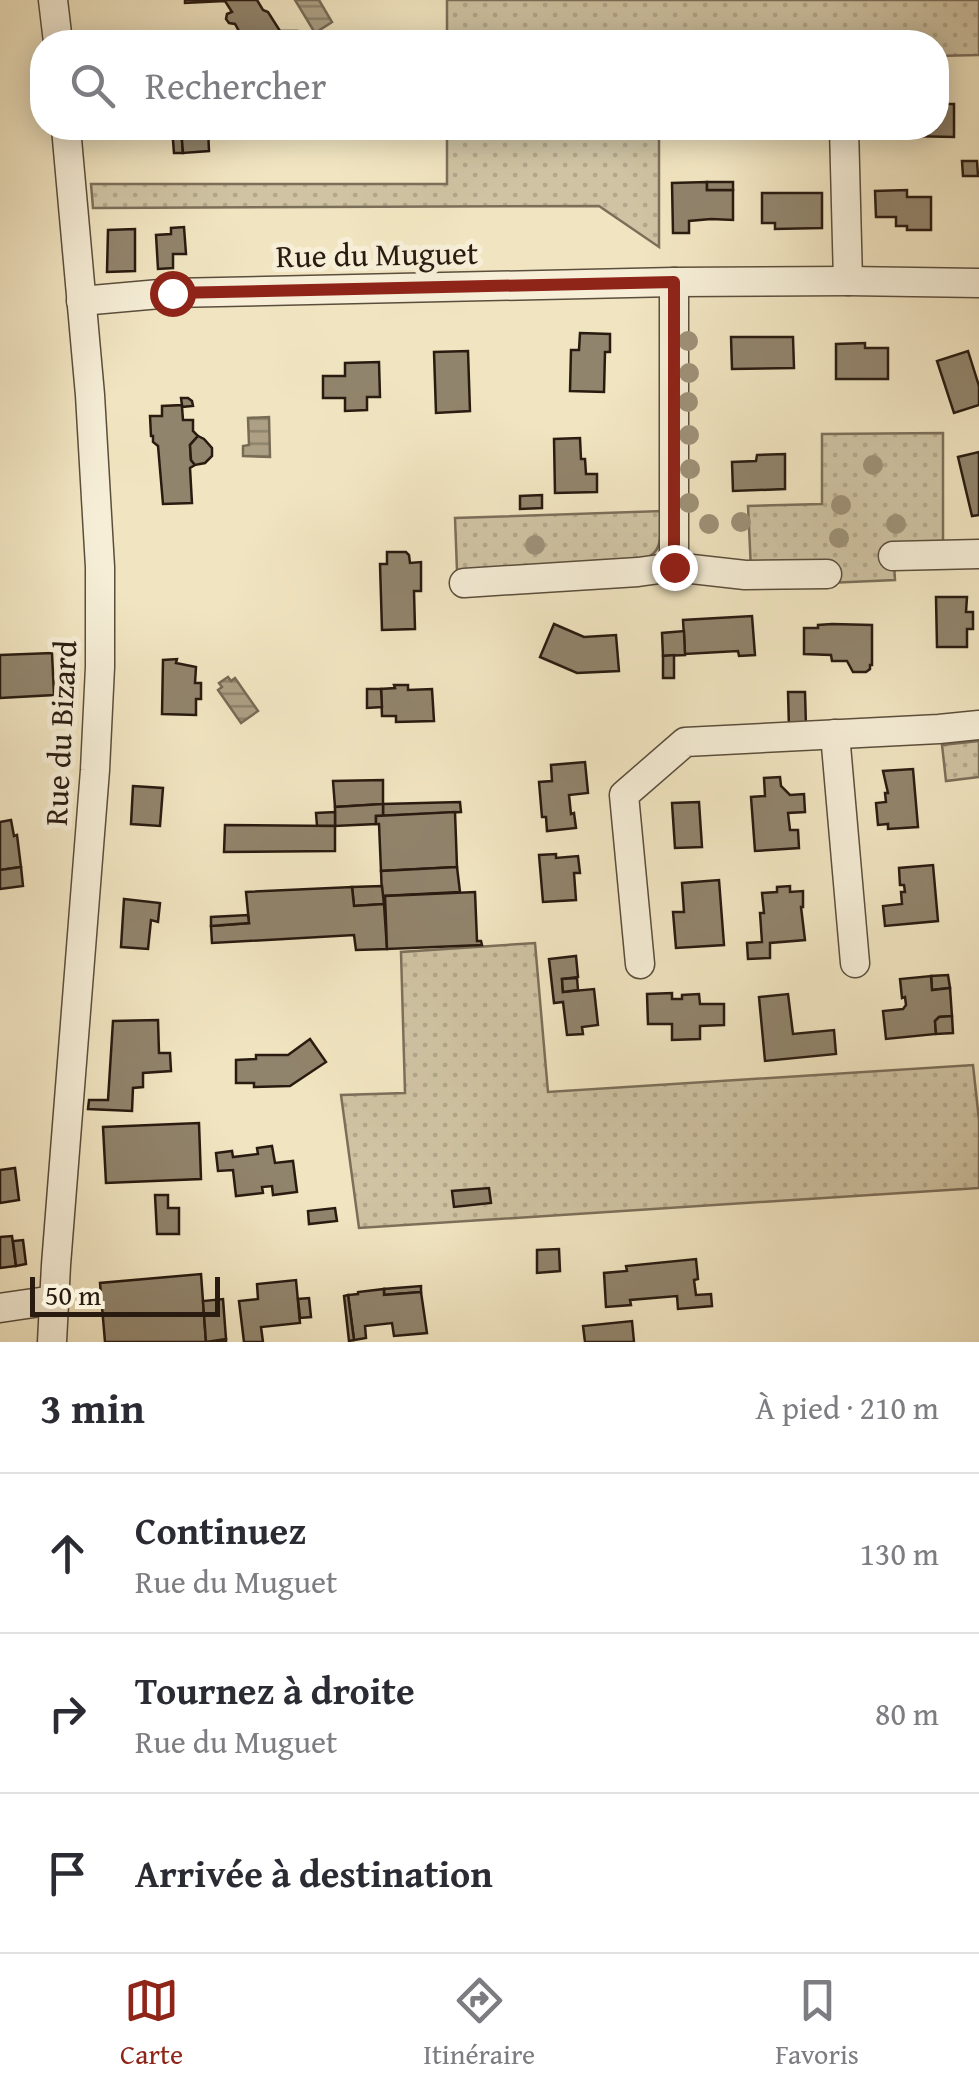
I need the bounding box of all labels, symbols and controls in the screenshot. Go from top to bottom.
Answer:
search box [30,30,949,140]
text: Rechercher [145,57,326,113]
icon: search [65,58,120,113]
street label: Rue du Muguet [275,229,479,279]
route start [150,271,196,317]
route end [652,545,698,591]
street label: Rue du Bizard [32,639,88,827]
scale bar [30,1272,220,1316]
text: 50 m [45,1274,101,1315]
text: 3 min [40,1377,145,1438]
text: À pied · 210 m [755,1384,939,1431]
text: Continuez [135,1502,306,1558]
icon: ahead [40,1526,95,1581]
text: 130 m [860,1530,939,1577]
text: Rue du Muguet [135,1558,337,1605]
text: Tournez à droite [135,1662,415,1718]
icon: right [40,1686,95,1741]
text: 80 m [875,1690,939,1737]
text: Rue du Muguet [135,1718,337,1765]
text: Arrivée à destination [135,1845,493,1901]
icon: arrive [40,1846,95,1901]
tab: Carte [120,1973,183,2074]
tab: Itinéraire [423,1973,535,2074]
tab: Favoris [775,1973,859,2074]

